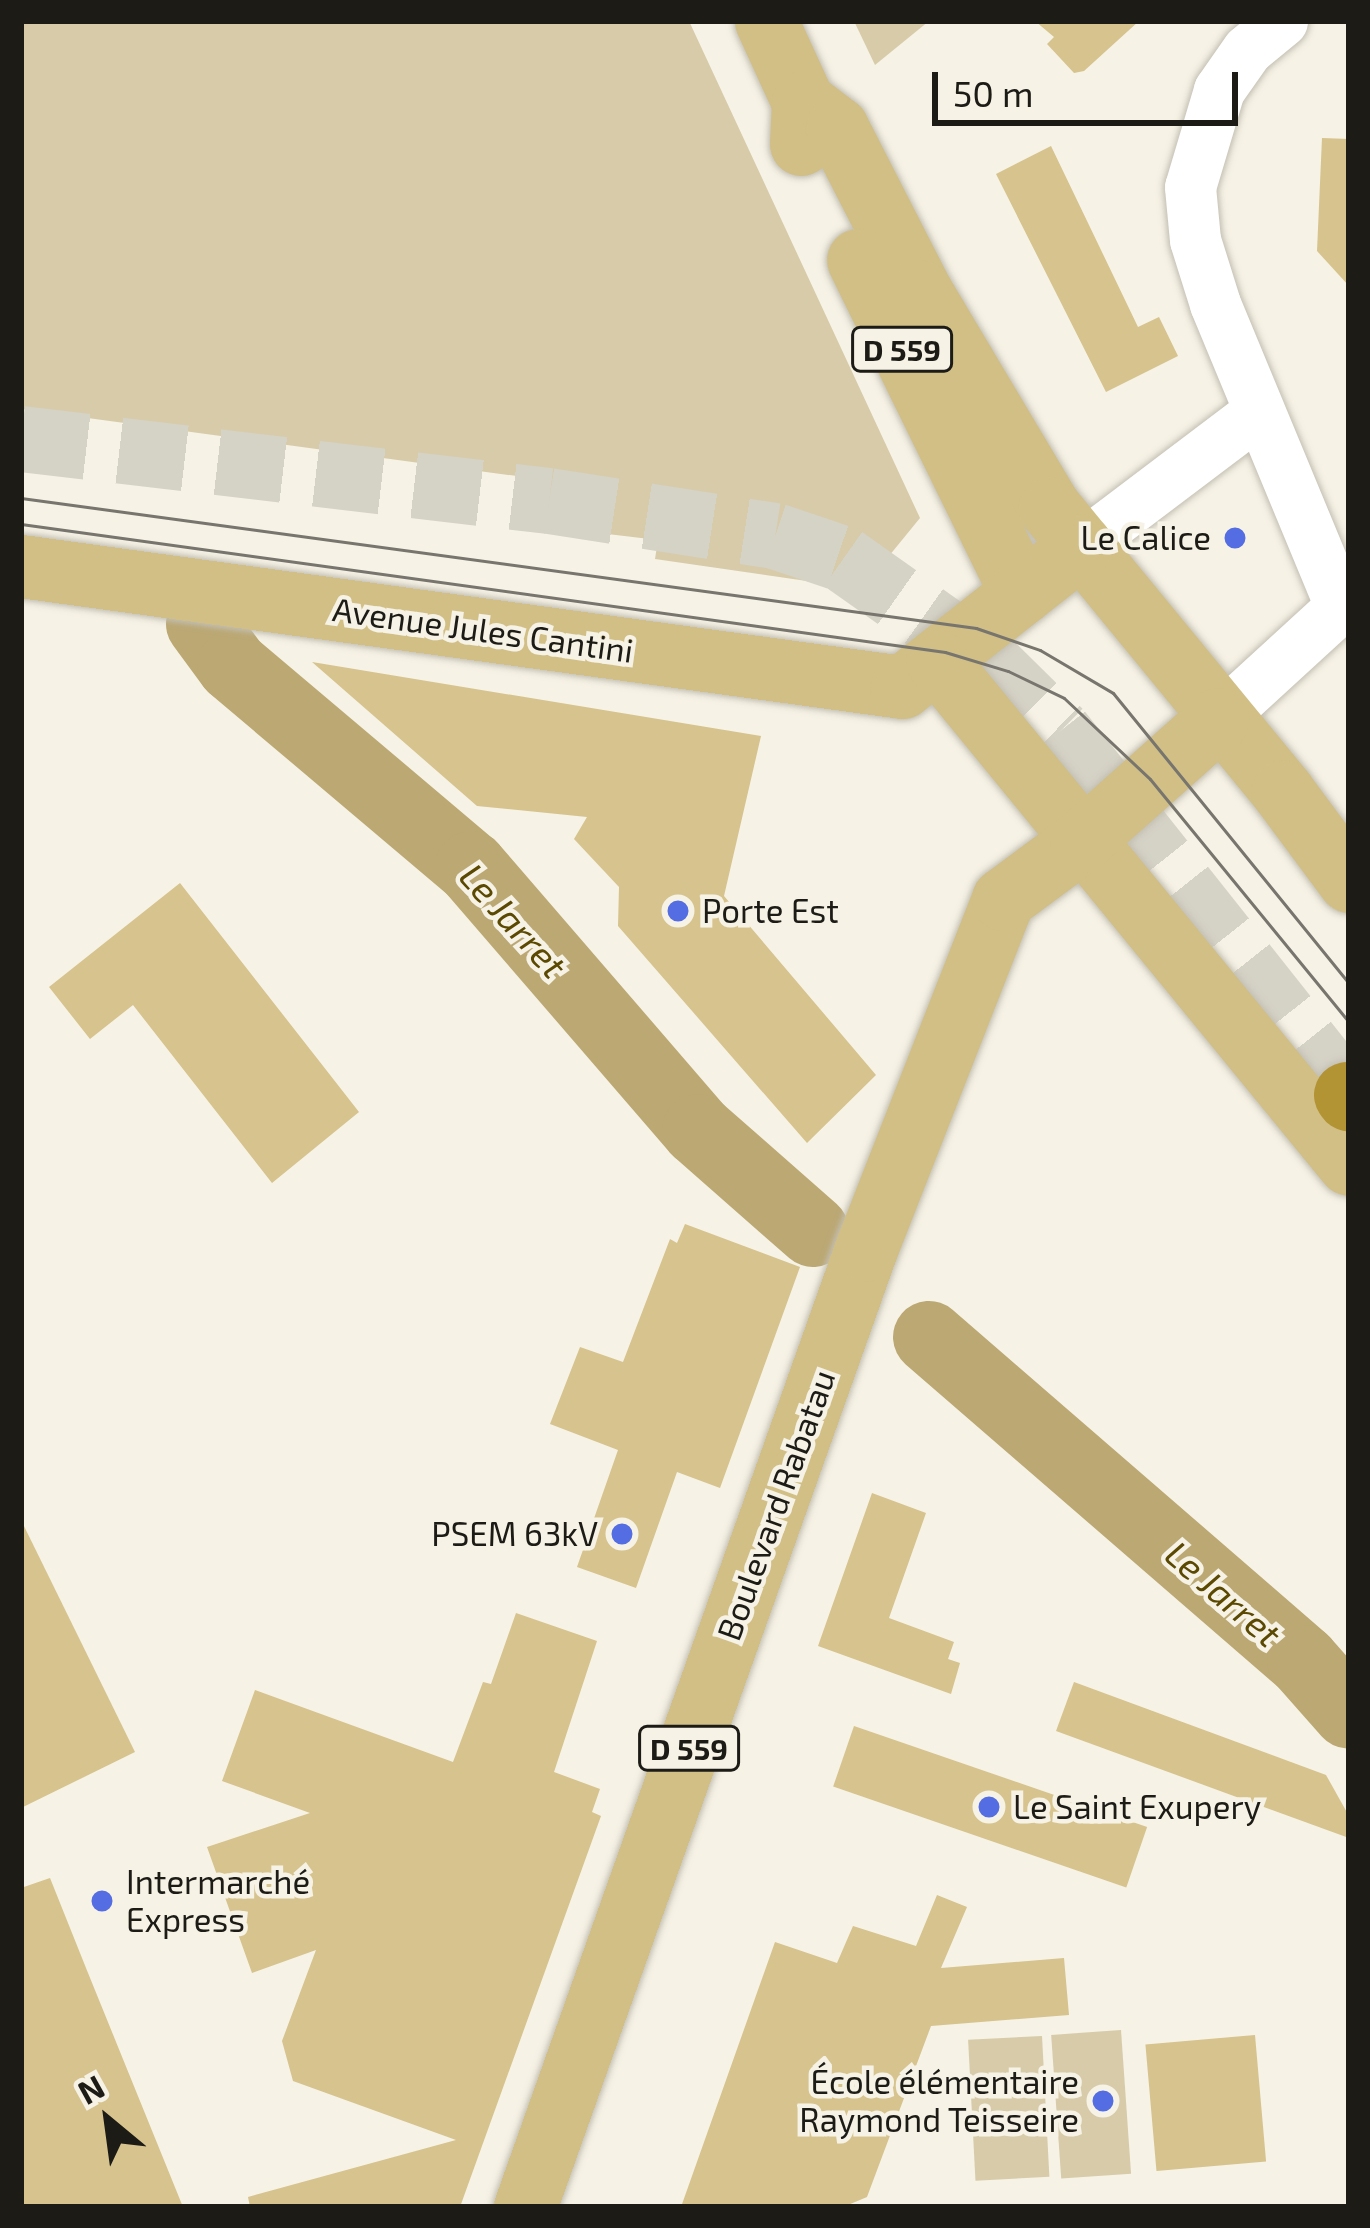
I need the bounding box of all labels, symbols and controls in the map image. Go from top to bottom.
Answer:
scale bar [938,48,1244,122]
text: 50 m [953,71,1034,114]
road number: D 559 [851,325,953,373]
place label: Le Calice [1081,518,1211,558]
marker: Le Calice [1222,525,1248,551]
street label: Avenue Jules Cantini [330,589,636,671]
water label: Le Jarret [451,854,577,986]
place label: Porte Est [702,891,839,931]
marker: Porte Est [665,898,691,924]
street label: Boulevard Rabatau [709,1364,843,1646]
place label: PSEM 63kV [431,1514,598,1554]
marker: PSEM 63kV [609,1521,635,1547]
water label: Le Jarret [1157,1531,1291,1655]
road number: D 559 [638,1724,740,1772]
place label: Le Saint Exupery [1013,1787,1261,1827]
marker: Le Saint Exupery [976,1794,1002,1820]
place label: Intermarché Express [126,1862,310,1940]
marker: Intermarché Express [89,1888,115,1914]
north arrow [48,2060,168,2180]
place label: École élémentaire Raymond Teisseire [799,2062,1079,2140]
text: N [70,2065,111,2112]
marker: École élémentaire Raymond Teisseire [1090,2088,1116,2114]

